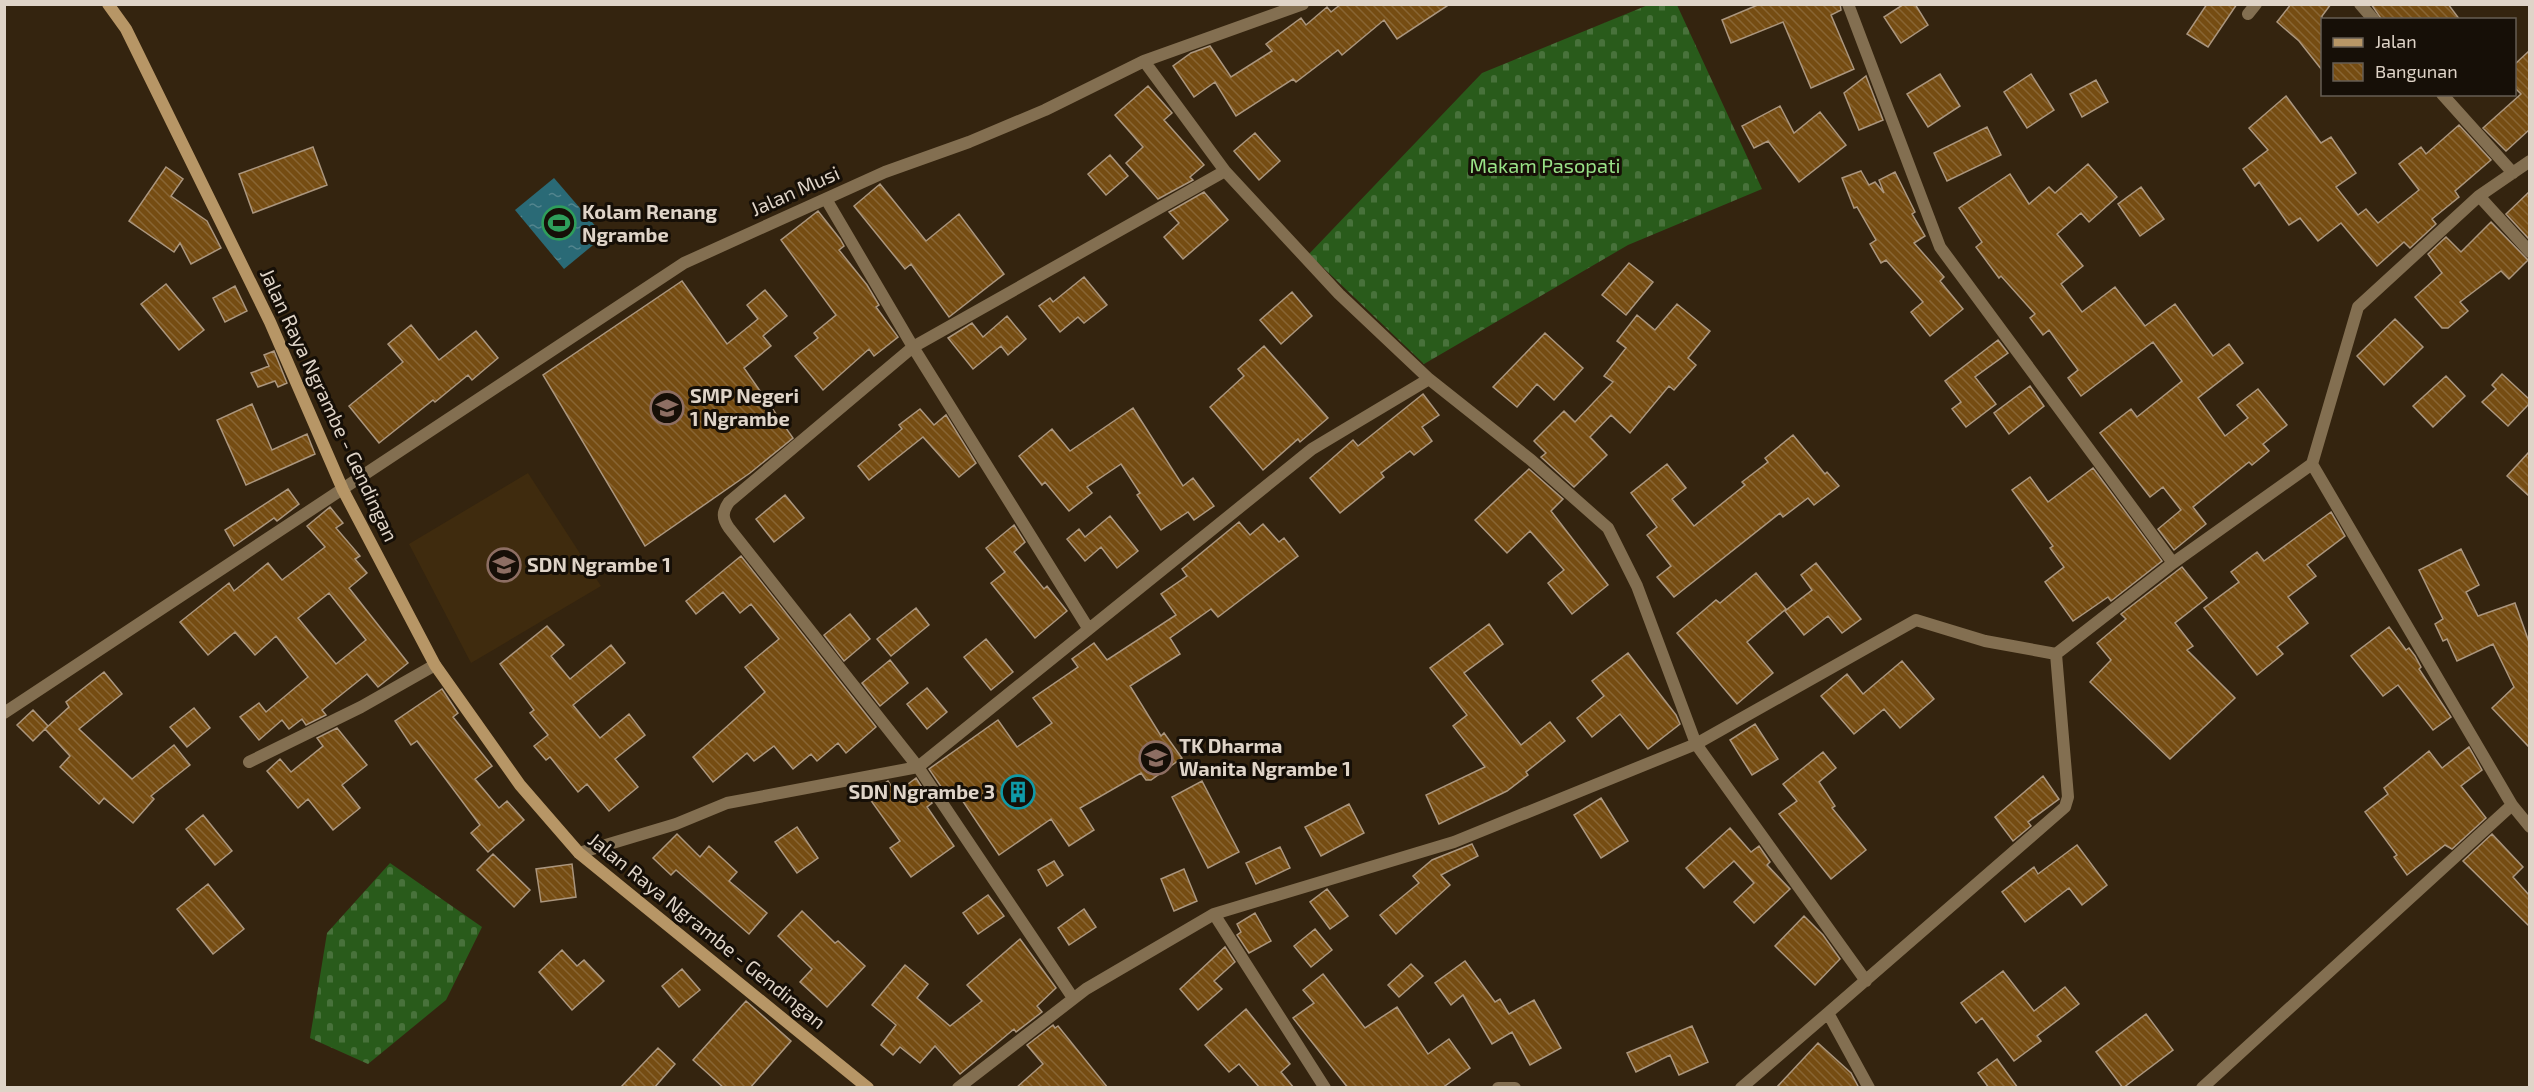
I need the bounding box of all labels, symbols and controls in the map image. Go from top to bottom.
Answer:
legend [2321,18,2516,96]
text: Jalan [2375,30,2417,52]
text: Bangunan [2375,60,2458,82]
park label: Makam Pasopati [1469,153,1621,177]
street label: Jalan Musi [746,160,843,220]
place label: Kolam Renang Ngrambe [582,199,718,246]
sports icon: Kolam Renang Ngrambe [541,205,577,241]
street label: Jalan Raya Ngrambe - Gendingan [256,264,404,545]
place label: SMP Negeri 1 Ngrambe [690,383,799,430]
school or university icon: SMP Negeri 1 Ngrambe [649,390,685,426]
school or university icon: SDN Ngrambe 1 [486,547,522,583]
place label: SDN Ngrambe 1 [527,552,671,576]
place label: TK Dharma Wanita Ngrambe 1 [1179,733,1351,780]
school or university icon: TK Dharma Wanita Ngrambe 1 [1138,740,1174,776]
building icon: SDN Ngrambe 3 [1000,774,1036,810]
place label: SDN Ngrambe 3 [848,779,995,803]
street label: Jalan Raya Ngrambe - Gendingan [584,827,831,1033]

